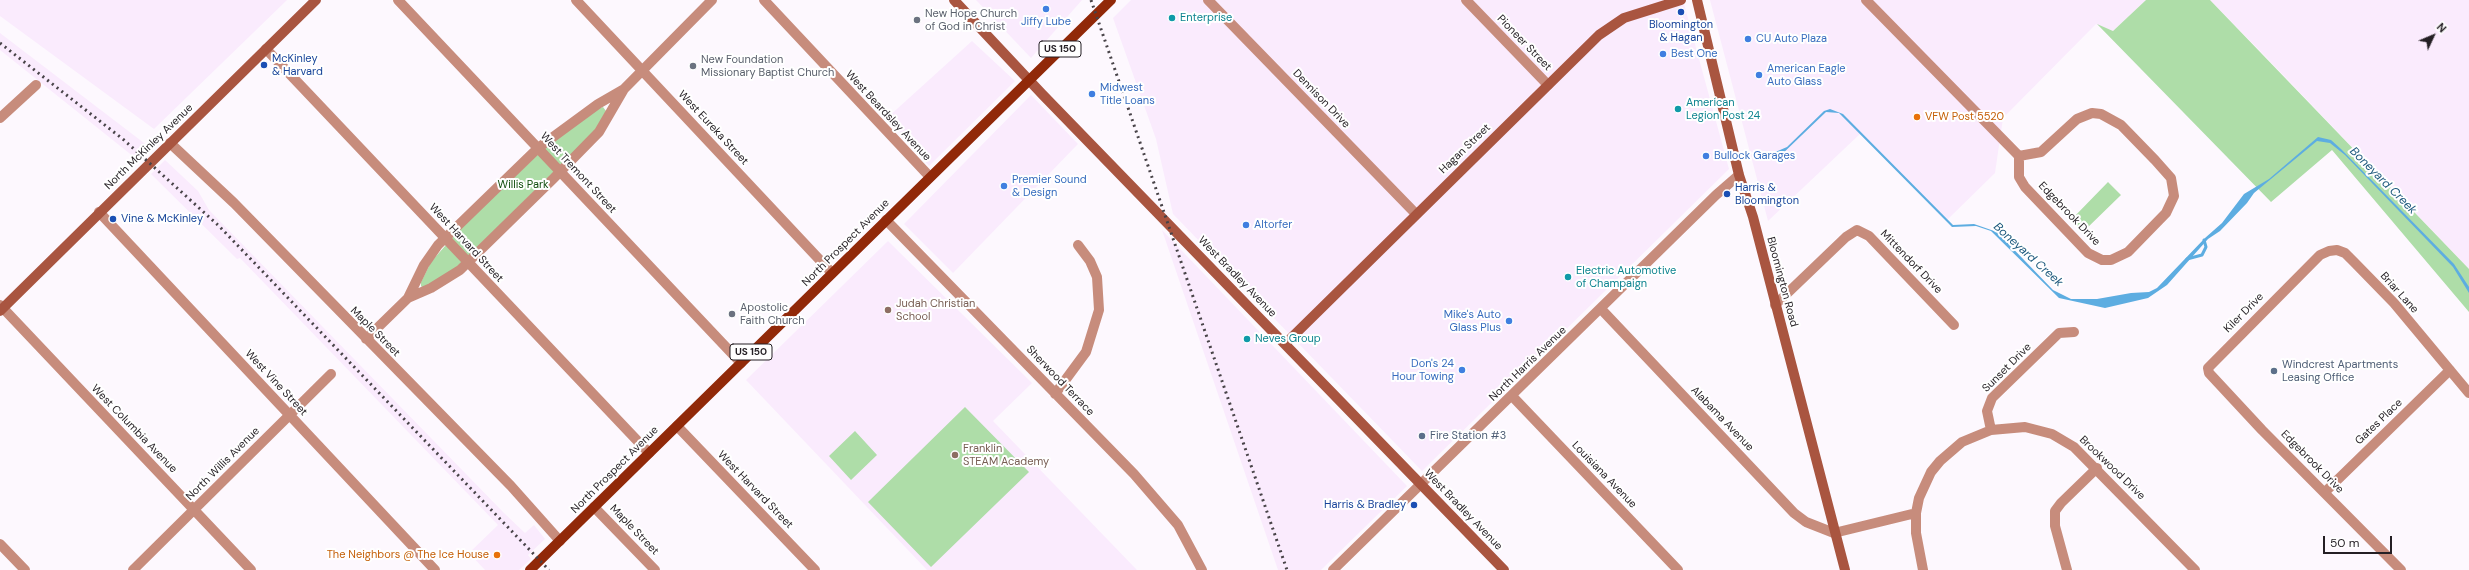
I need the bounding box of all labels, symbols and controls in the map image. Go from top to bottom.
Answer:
marker: Jiffy Lube [1041,4,1051,14]
place label: New Hope Church of God in Christ [925,7,1017,33]
marker: Bloomington & Hagan [1676,7,1686,17]
place label: Enterprise [1180,11,1232,25]
street label: Pioneer Street [1494,12,1554,74]
marker: Enterprise [1167,13,1177,23]
marker: New Hope Church of God in Christ [912,15,922,25]
place label: Jiffy Lube [1021,15,1071,29]
north arrow [2413,16,2453,56]
place label: Bloomington & Hagan [1649,18,1713,44]
text: N [2434,20,2449,35]
place label: CU Auto Plaza [1756,32,1827,46]
marker: CU Auto Plaza [1743,34,1753,44]
road number: US 150 [1039,41,1081,57]
place label: Best One [1671,47,1717,61]
marker: Best One [1658,49,1668,59]
place label: McKinley & Harvard [272,52,323,78]
place label: New Foundation Missionary Baptist Church [701,53,834,79]
marker: McKinley & Harvard [259,60,269,70]
marker: New Foundation Missionary Baptist Church [688,61,698,71]
place label: American Eagle Auto Glass [1767,62,1846,88]
street label: Dennison Drive [1290,67,1352,131]
street label: West Beardsley Avenue [843,68,933,164]
marker: American Eagle Auto Glass [1754,70,1764,80]
place label: Midwest Title Loans [1100,81,1155,107]
street label: West Eureka Street [675,88,751,168]
marker: Midwest Title Loans [1087,89,1097,99]
place label: American Legion Post 24 [1686,96,1760,122]
street label: North McKinley Avenue [102,101,196,193]
marker: American Legion Post 24 [1673,104,1683,114]
place label: VFW Post 5520 [1925,110,2004,124]
marker: VFW Post 5520 [1912,112,1922,122]
street label: Hagan Street [1437,121,1493,177]
street label: West Tremont Street [537,130,619,216]
water label: Boneyard Creek [2346,144,2420,218]
place label: Bullock Garages [1714,149,1795,163]
marker: Bullock Garages [1701,151,1711,161]
place label: Premier Sound & Design [1012,173,1087,199]
park label: Willis Park [497,178,549,192]
street label: Edgebrook Drive [2035,179,2103,249]
marker: Premier Sound & Design [999,181,1009,191]
place label: Harris & Bloomington [1735,181,1799,207]
marker: Harris & Bloomington [1722,189,1732,199]
street label: North Prospect Avenue [800,197,892,289]
street label: West Harvard Street [426,201,506,285]
place label: Vine & McKinley [121,212,203,226]
marker: Vine & McKinley [108,214,118,224]
place label: Altorfer [1254,218,1292,232]
marker: Altorfer [1241,220,1251,230]
water label: Boneyard Creek [1990,220,2066,290]
street label: Mittendorf Drive [1877,228,1945,296]
street label: West Bradley Avenue [1195,234,1279,320]
street label: Bloomington Road [1764,236,1800,328]
place label: Electric Automotive of Champaign [1576,264,1676,290]
street label: Briar Lane [2377,270,2421,316]
marker: Electric Automotive of Champaign [1563,272,1573,282]
street label: Kiler Drive [2221,290,2267,336]
place label: Judah Christian School [896,297,975,323]
place label: Apostolic Faith Church [740,301,805,327]
street label: Maple Street [347,304,403,360]
marker: Judah Christian School [883,305,893,315]
place label: Mike's Auto Glass Plus [1444,308,1501,334]
marker: Apostolic Faith Church [727,309,737,319]
marker: Mike's Auto Glass Plus [1504,316,1514,326]
street label: North Harris Avenue [1487,324,1569,404]
place label: Neves Group [1255,332,1321,346]
marker: Neves Group [1242,334,1252,344]
street label: Sunset Drive [1980,341,2034,395]
street label: Sherwood Terrace [1023,343,1097,419]
road number: US 150 [730,344,772,360]
street label: West Vine Street [242,347,310,419]
place label: Don's 24 Hour Towing [1392,357,1454,383]
place label: Windcrest Apartments Leasing Office [2282,358,2398,384]
marker: Don's 24 Hour Towing [1457,365,1467,375]
marker: Windcrest Apartments Leasing Office [2269,366,2279,376]
street label: West Columbia Avenue [88,382,180,476]
street label: Alabama Avenue [1688,384,1756,454]
street label: Gates Place [2353,396,2405,448]
street label: North Prospect Avenue [569,424,661,516]
street label: North Willis Avenue [184,425,262,503]
street label: Edgebrook Drive [2278,428,2346,496]
place label: Fire Station #3 [1430,429,1506,443]
marker: Fire Station #3 [1417,431,1427,441]
street label: Brookwood Drive [2076,433,2148,503]
street label: Louisiana Avenue [1569,439,1639,511]
place label: Franklin STEAM Academy [963,442,1049,468]
street label: West Harvard Street [715,448,795,532]
marker: Franklin STEAM Academy [950,450,960,460]
street label: West Bradley Avenue [1421,467,1505,553]
place label: Harris & Bradley [1324,498,1406,512]
marker: Harris & Bradley [1409,500,1419,510]
street label: Maple Street [607,502,661,558]
scale bar [2325,528,2394,554]
text: 50 m [2330,535,2359,551]
place label: The Neighbors @ The Ice House [327,548,489,562]
marker: The Neighbors @ The Ice House [492,550,502,560]

